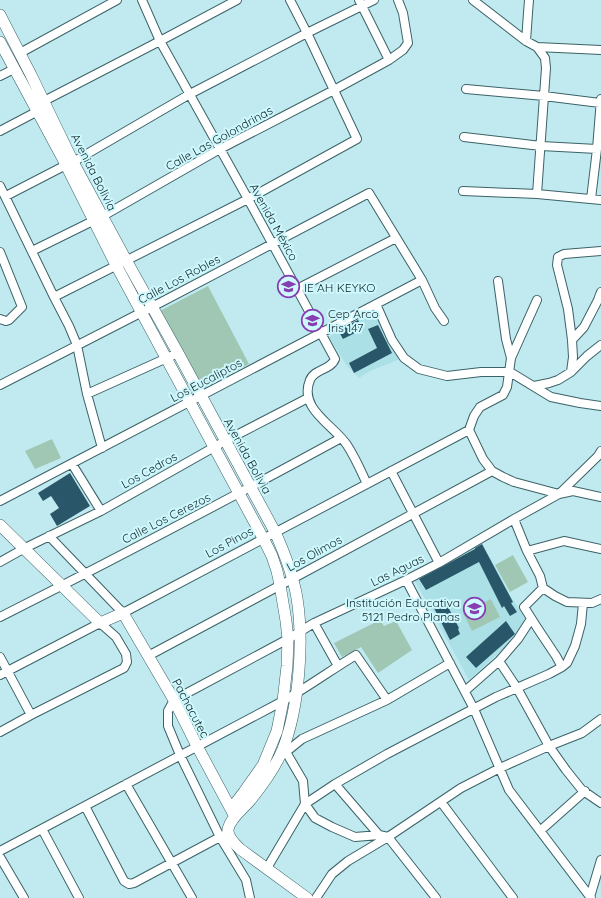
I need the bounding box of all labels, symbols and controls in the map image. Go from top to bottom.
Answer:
street label: Calle Las Golondrinas [163,102,275,174]
street label: Avenida Bolivia [68,131,120,213]
street label: Avenida México [247,181,301,263]
street label: Calle Los Robles [135,251,223,307]
school or university icon: IE AH KEYKO [275,274,301,300]
place label: IE AH KEYKO [304,280,375,295]
place label: Cep Arco Iris 147 [328,306,379,335]
school or university icon: Cep Arco Iris 147 [300,307,326,333]
street label: Los Eucaliptos [168,355,245,405]
street label: Avenida Bolivia [221,415,275,497]
street label: Los Cedros [118,448,180,492]
street label: Calle Los Cerezos [119,489,213,547]
street label: Los Pinos [202,523,256,561]
street label: Los Olimos [284,532,345,574]
street label: Las Aguas [368,551,426,589]
place label: Institución Educativa 5121 Pedro Planas [346,595,460,624]
school or university icon: Institución Educativa 5121 Pedro Planas [462,596,488,622]
street label: Pachacutec [169,676,213,740]

